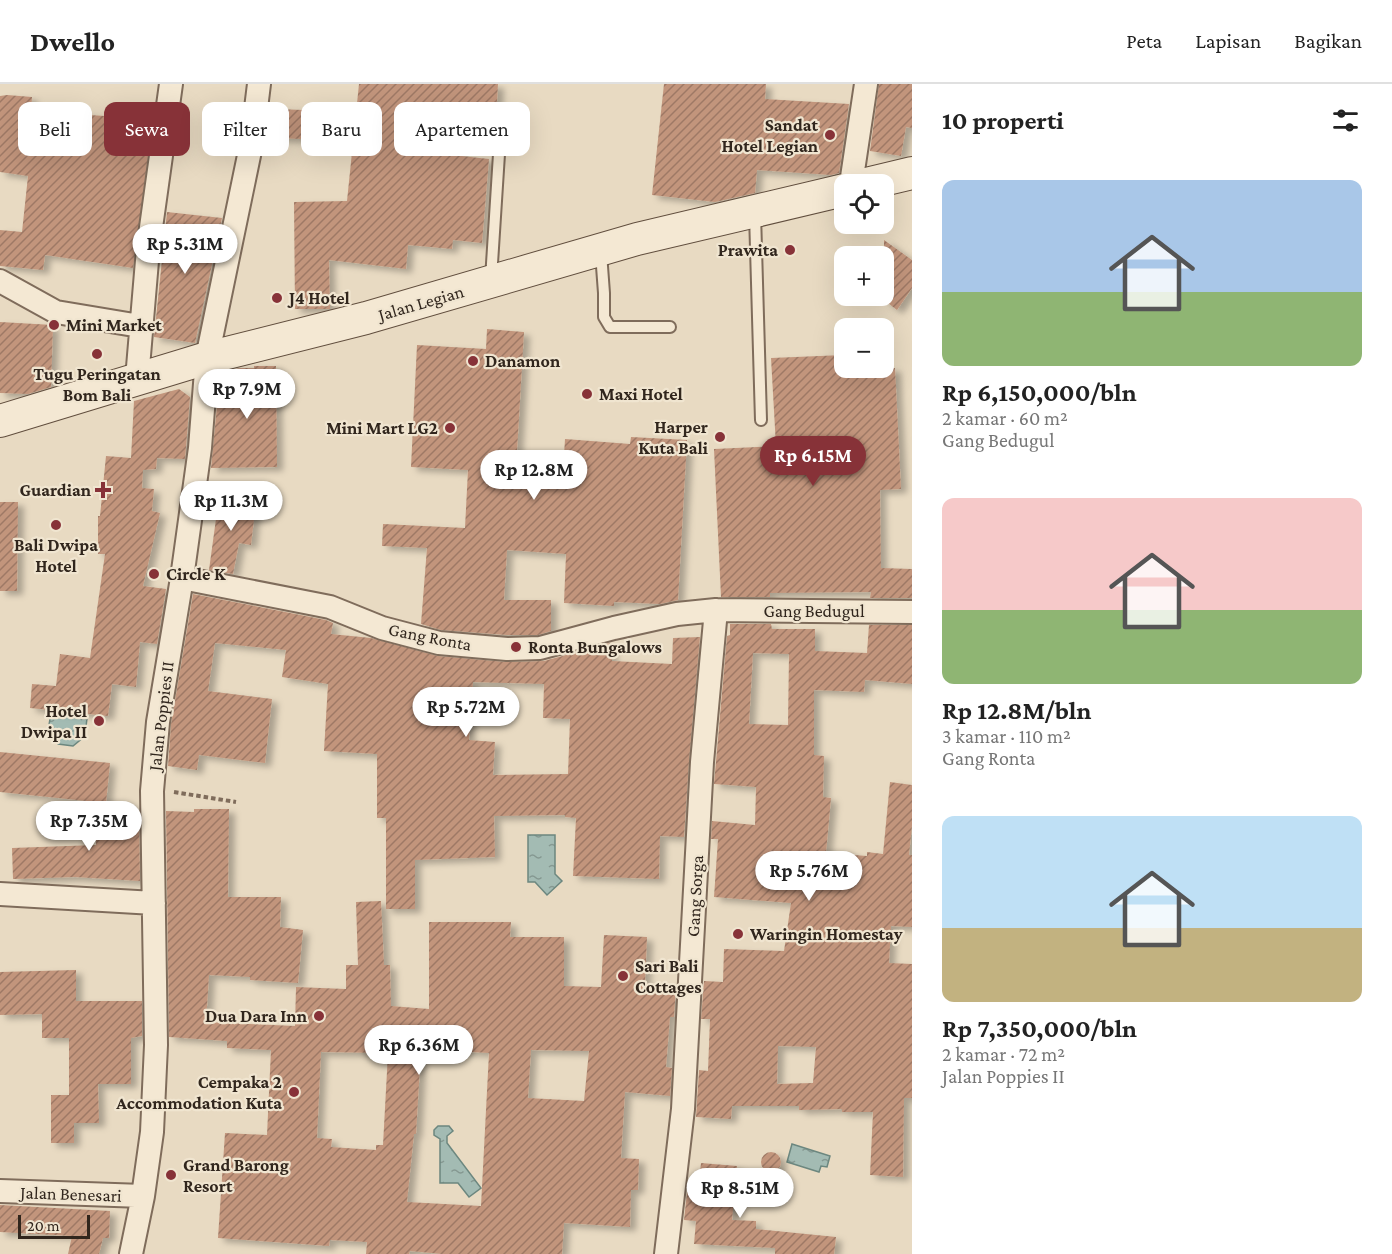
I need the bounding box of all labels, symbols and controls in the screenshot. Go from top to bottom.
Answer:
text: Dwello [30,26,115,57]
text: Peta [1126,29,1162,53]
text: Lapisan [1195,29,1261,53]
text: Bagikan [1294,29,1362,53]
chip: Beli [18,102,92,156]
chip: Sewa [104,102,190,156]
chip: Filter [202,102,289,156]
chip: Baru [301,102,382,156]
chip: Apartemen [394,102,530,156]
icon: filters [1329,104,1362,137]
text: 10 properti [942,106,1064,135]
place label: Sandat Hotel Legian [721,115,819,156]
marker: Sandat Hotel Legian [823,128,837,142]
map controls [834,174,894,378]
button: locate [834,174,894,234]
icon: home [1098,219,1206,327]
pin: Rp 5.31M [123,224,247,275]
text: Rp 5.31M [147,232,223,254]
place label: Prawita [718,240,778,260]
marker: Prawita [783,243,797,257]
button: + [834,246,894,306]
street label: Jalan Legian [374,281,466,325]
place label: J4 Hotel [287,288,350,308]
marker: J4 Hotel [270,291,284,305]
place label: Mini Market [66,315,162,335]
marker: Mini Market [47,318,61,332]
button: − [834,318,894,378]
marker: Tugu Peringatan Bom Bali [90,347,104,361]
place label: Danamon [485,351,561,371]
marker: Danamon [466,354,480,368]
place label: Tugu Peringatan Bom Bali [33,364,162,405]
pin: Rp 7.9M [192,369,302,420]
text: Rp 7.9M [212,377,282,399]
text: Rp 6,150,000/bln [942,378,1137,407]
place label: Maxi Hotel [599,384,683,404]
marker: Maxi Hotel [580,387,594,401]
text: 2 kamar · 60 m² [942,407,1068,429]
place label: Harper Kuta Bali [638,417,709,458]
place label: Mini Mart LG2 [326,418,438,438]
marker: Mini Mart LG2 [443,421,457,435]
text: Gang Bedugul [942,429,1054,451]
marker: Harper Kuta Bali [713,430,727,444]
pin: Rp 6.15M [751,436,875,487]
text: Rp 6.15M [774,444,852,466]
pin: Rp 12.8M [472,450,596,501]
text: Rp 12.8M [494,458,574,480]
place label: Guardian [20,480,92,500]
pin: Rp 11.3M [169,481,293,532]
marker: Guardian [96,483,110,497]
text: Rp 11.3M [194,489,268,511]
marker: Bali Dwipa Hotel [49,518,63,532]
place label: Bali Dwipa Hotel [14,535,98,576]
icon: home [1098,537,1206,645]
place label: Circle K [166,564,226,584]
marker: Circle K [147,567,161,581]
street label: Gang Bedugul [763,601,865,621]
street label: Gang Ronta [387,619,473,655]
place label: Ronta Bungalows [528,637,662,657]
marker: Ronta Bungalows [509,640,523,654]
street label: Jalan Poppies II [144,660,178,774]
pin: Rp 5.72M [404,687,528,738]
text: Rp 5.72M [426,695,506,717]
text: Rp 12.8M/bln [942,696,1091,725]
place label: Hotel Dwipa II [21,701,87,742]
marker: Hotel Dwipa II [92,714,106,728]
text: 3 kamar · 110 m² [942,725,1071,747]
text: Gang Ronta [942,747,1035,769]
pin: Rp 7.35M [27,801,151,852]
text: Rp 7.35M [50,809,128,831]
pin: Rp 5.76M [747,851,871,902]
street label: Gang Sorga [683,855,707,937]
icon: home [1098,855,1206,963]
text: Rp 5.76M [769,859,849,881]
place label: Waringin Homestay [749,924,903,944]
marker: Waringin Homestay [731,927,745,941]
place label: Sari Bali Cottages [635,956,702,997]
marker: Sari Bali Cottages [616,969,630,983]
place label: Dua Dara Inn [205,1006,308,1026]
marker: Dua Dara Inn [312,1009,326,1023]
text: Rp 7,350,000/bln [942,1014,1137,1043]
pin: Rp 6.36M [357,1025,481,1076]
text: Rp 6.36M [378,1033,460,1055]
text: 2 kamar · 72 m² [942,1043,1065,1065]
text: Jalan Poppies II [942,1065,1064,1087]
place label: Cempaka 2 Accommodation Kuta [115,1072,282,1113]
marker: Cempaka 2 Accommodation Kuta [287,1085,301,1099]
place label: Grand Barong Resort [183,1155,289,1196]
marker: Grand Barong Resort [164,1168,178,1182]
pin: Rp 8.51M [678,1168,802,1219]
text: Rp 8.51M [701,1176,779,1198]
street label: Jalan Benesari [18,1182,122,1206]
scale bar [18,1212,90,1240]
text: 20 m [27,1217,60,1234]

